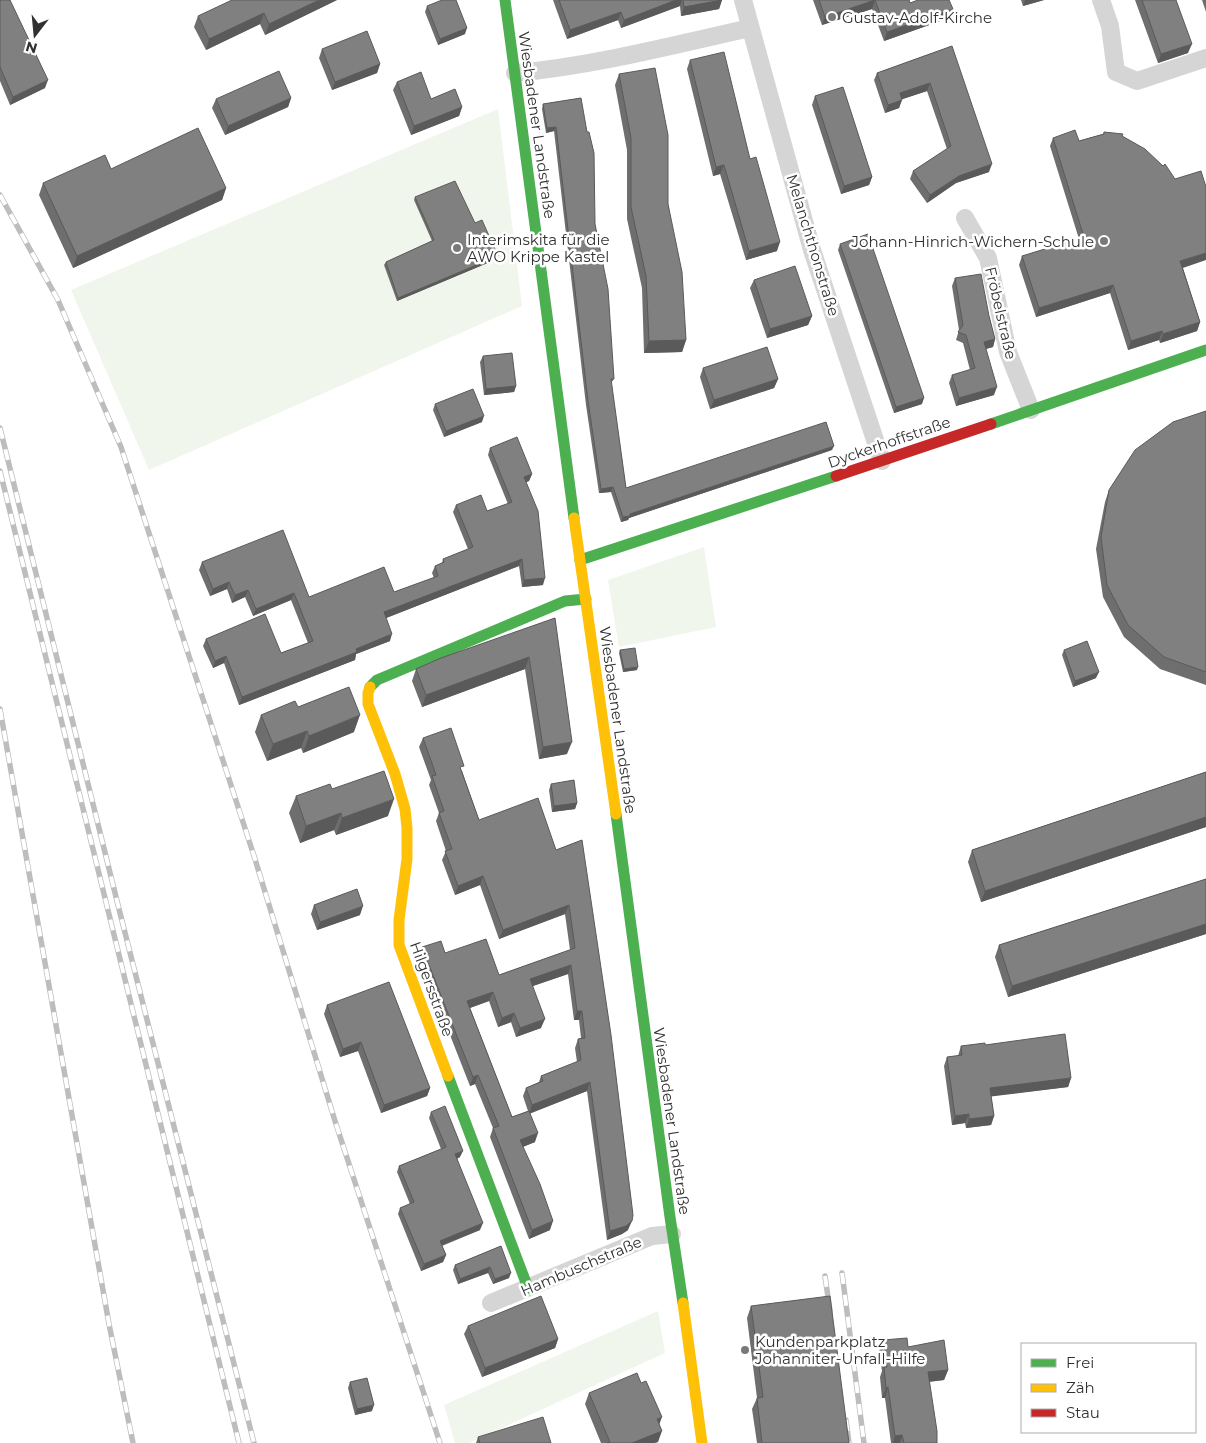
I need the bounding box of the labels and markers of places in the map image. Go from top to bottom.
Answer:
place label: Gustav-Adolf-Kirche [842,8,992,27]
marker: Gustav-Adolf-Kirche [826,11,838,23]
place label: Interimskita für die AWO Krippe Kastel [467,230,610,266]
place label: Johann-Hinrich-Wichern-Schule [851,232,1094,251]
marker: Johann-Hinrich-Wichern-Schule [1098,235,1110,247]
marker: Interimskita für die AWO Krippe Kastel [451,242,463,254]
place label: Kundenparkplatz Johanniter-Unfall-Hilfe [754,1332,925,1368]
marker: Kundenparkplatz Johanniter-Unfall-Hilfe [739,1344,751,1356]

